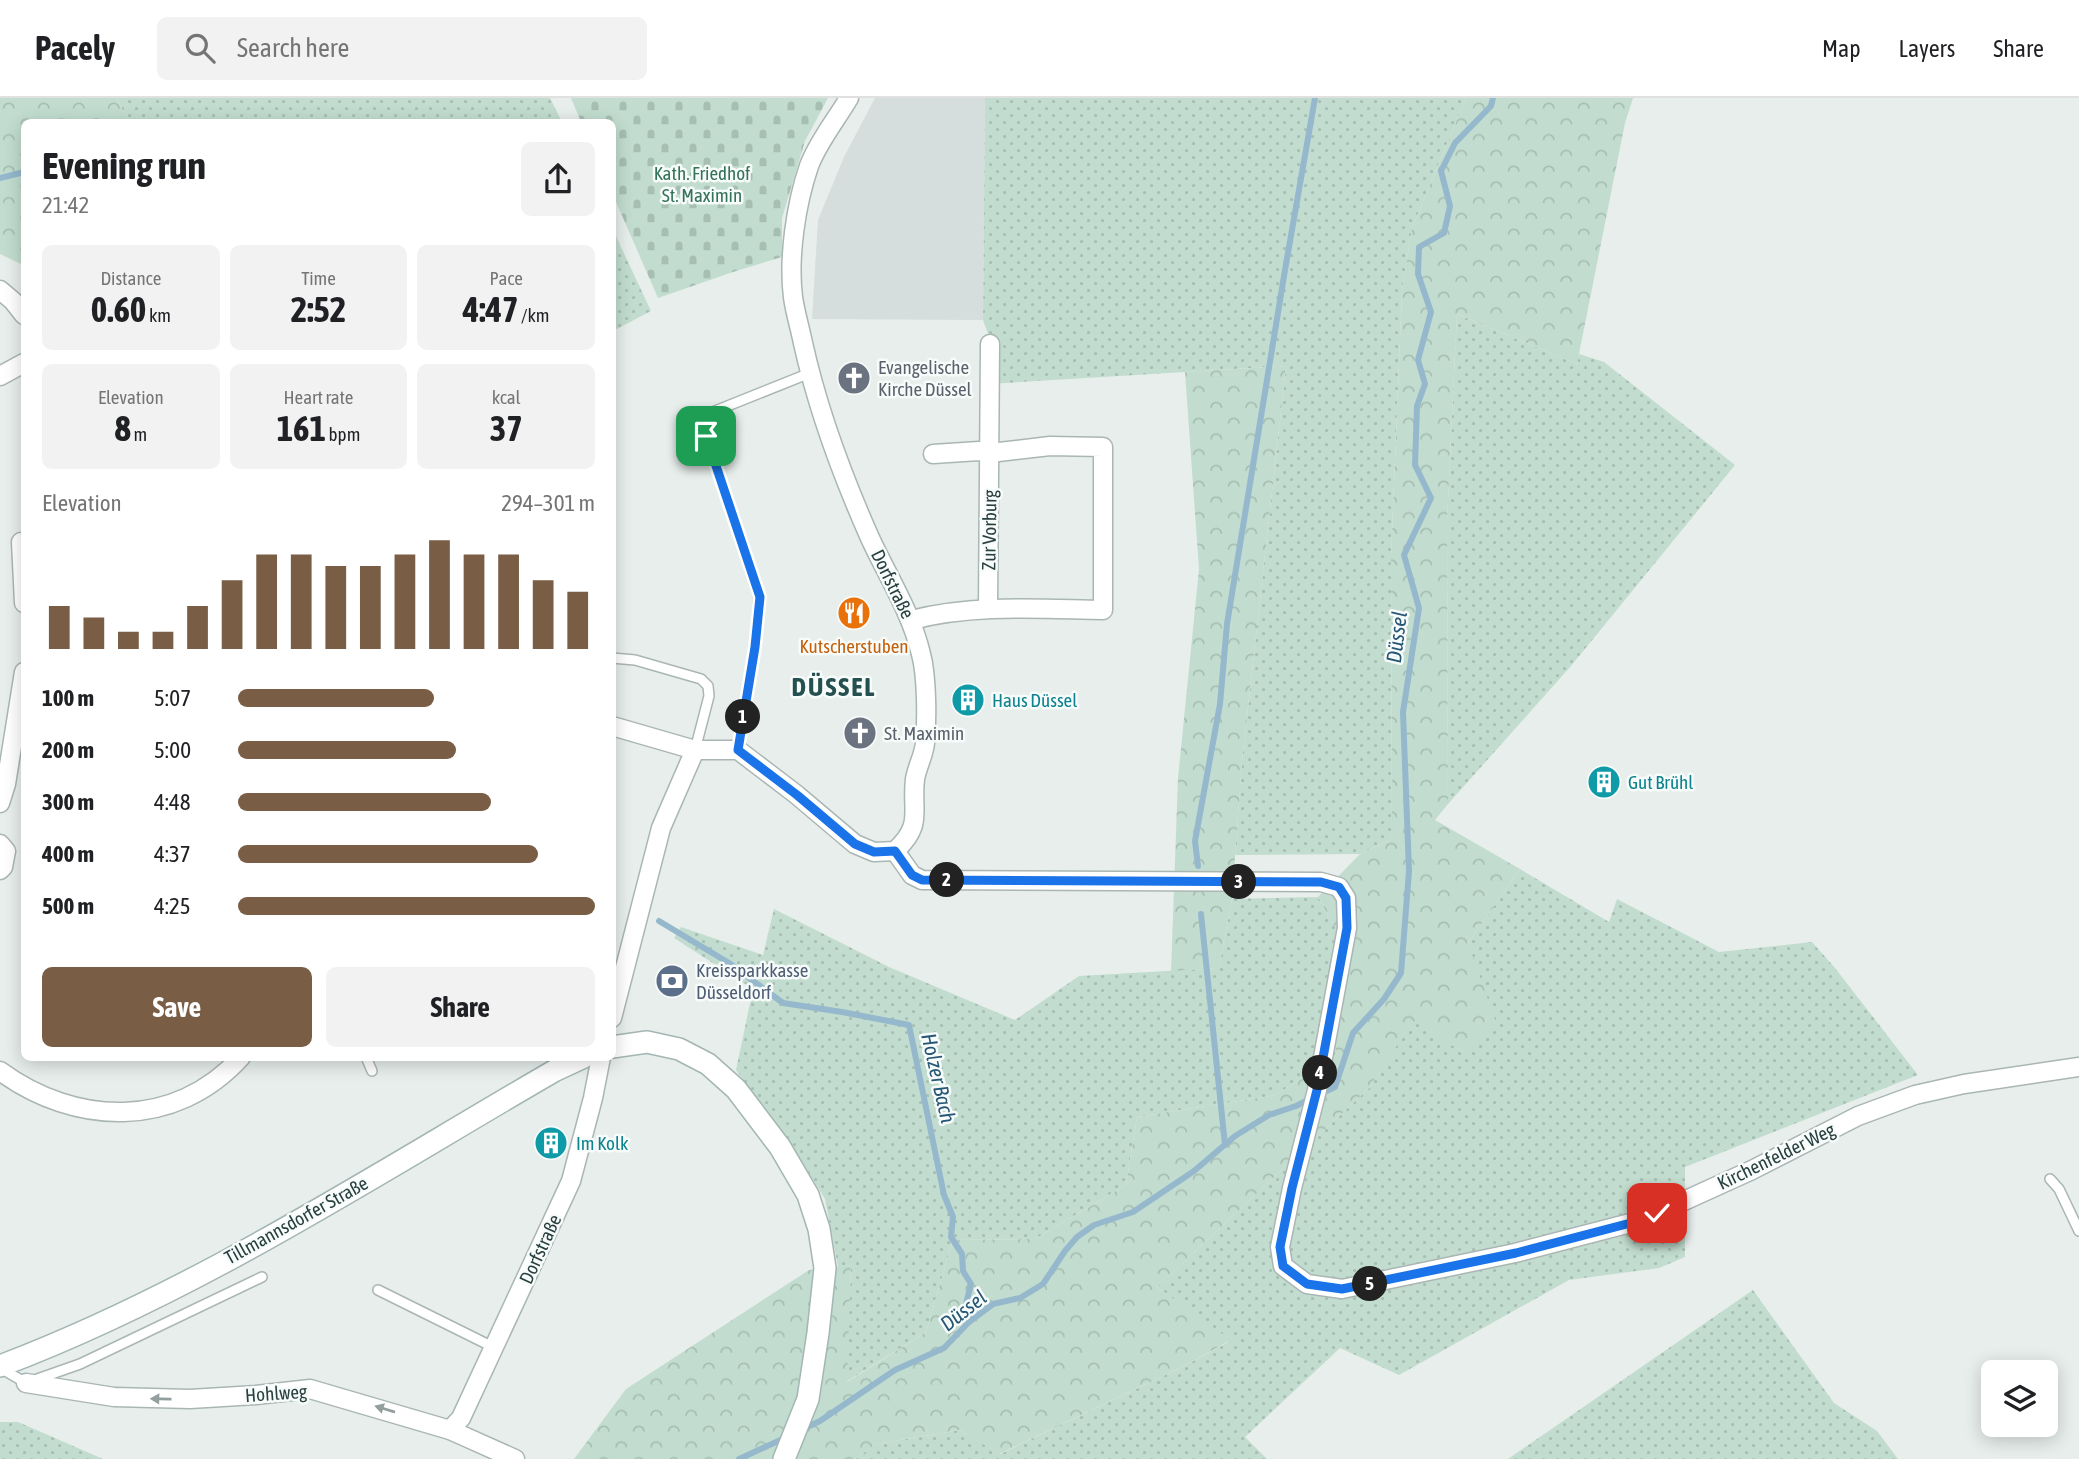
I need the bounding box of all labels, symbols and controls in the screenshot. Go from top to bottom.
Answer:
search box [157,17,647,80]
text: Pacely [35,29,115,67]
icon: search [181,29,219,67]
text: Search here [237,33,349,63]
text: Map [1822,35,1861,62]
text: Layers [1899,35,1955,62]
text: Share [1993,35,2044,62]
button: share [521,142,595,216]
text: Evening run [42,144,206,187]
park label: Kath. Friedhof St. Maximin [654,162,750,206]
text: 21:42 [42,192,89,218]
text: Distance [100,267,161,289]
text: Time [301,267,336,289]
text: Pace [489,267,523,289]
text: 0.60 [91,289,146,329]
text: 2:52 [291,289,346,329]
text: 4:47 [463,289,518,329]
text: km [146,304,171,326]
text: /km [518,304,550,326]
place label: Evangelische Kirche Düssel [878,356,972,400]
church icon: Evangelische Kirche Düssel [835,359,873,397]
text: Elevation [98,386,164,408]
text: Heart rate [284,386,353,408]
text: kcal [492,386,521,408]
pin [676,406,736,466]
text: 8 [114,408,131,448]
text: 161 [277,408,326,448]
text: 37 [490,408,523,448]
icon: arrive [687,417,725,455]
text: m [131,423,147,445]
text: bpm [326,423,360,445]
street label: Zur Vorburg [977,489,1001,570]
text: Elevation [42,490,122,516]
text: 294–301 m [501,490,595,516]
street label: Dorfstraße [867,546,919,622]
restaurant icon: Kutscherstuben [835,594,873,632]
water label: Düssel [1381,610,1411,664]
place label: Kutscherstuben [799,635,909,657]
district label: DÜSSEL [792,672,876,702]
building icon: Haus Düssel [949,681,987,719]
text: 100 m [42,685,94,711]
text: 5:07 [154,685,191,711]
place label: Haus Düssel [992,689,1077,711]
pin: 1 [726,700,760,734]
text: 1 [738,705,747,727]
church icon: St. Maximin [841,714,879,752]
place label: St. Maximin [884,722,964,744]
text: 200 m [42,737,94,763]
text: 5:00 [154,737,191,763]
building icon: Gut Brühl [1585,763,1623,801]
place label: Gut Brühl [1628,771,1693,793]
text: 300 m [42,789,94,815]
text: 4:48 [154,789,191,815]
text: 400 m [42,841,94,867]
text: 4:37 [154,841,191,867]
pin: 2 [930,862,964,898]
pin: 3 [1222,864,1256,900]
text: 2 [942,868,951,890]
text: 3 [1234,870,1243,892]
text: 500 m [42,893,94,919]
text: 4:25 [154,893,191,919]
place label: Kreissparkkasse Düsseldorf [696,959,808,1003]
bank icon: Kreissparkkasse Düsseldorf [653,962,691,1000]
button: Save [42,967,312,1047]
button: Share [326,967,595,1047]
water label: Holzer Bach [917,1031,961,1125]
pin: 4 [1302,1056,1338,1090]
text: 4 [1315,1061,1324,1083]
street label: Kirchenfelder Weg [1714,1118,1839,1194]
building icon: Im Kolk [532,1124,570,1162]
place label: Im Kolk [576,1132,629,1154]
street label: Tillmannsdorfer Straße [220,1171,372,1269]
pin [1627,1183,1687,1243]
icon: check [1638,1194,1676,1232]
street label: Dorfstraße [514,1211,566,1287]
pin: 5 [1352,1266,1388,1302]
text: 5 [1365,1272,1374,1294]
water label: Düssel [935,1285,991,1335]
map controls [1981,1360,2058,1437]
button: layers [1981,1360,2058,1437]
street label: Hohlweg [244,1380,309,1406]
one-way arrow [150,1393,172,1404]
one-way arrow [374,1404,395,1414]

